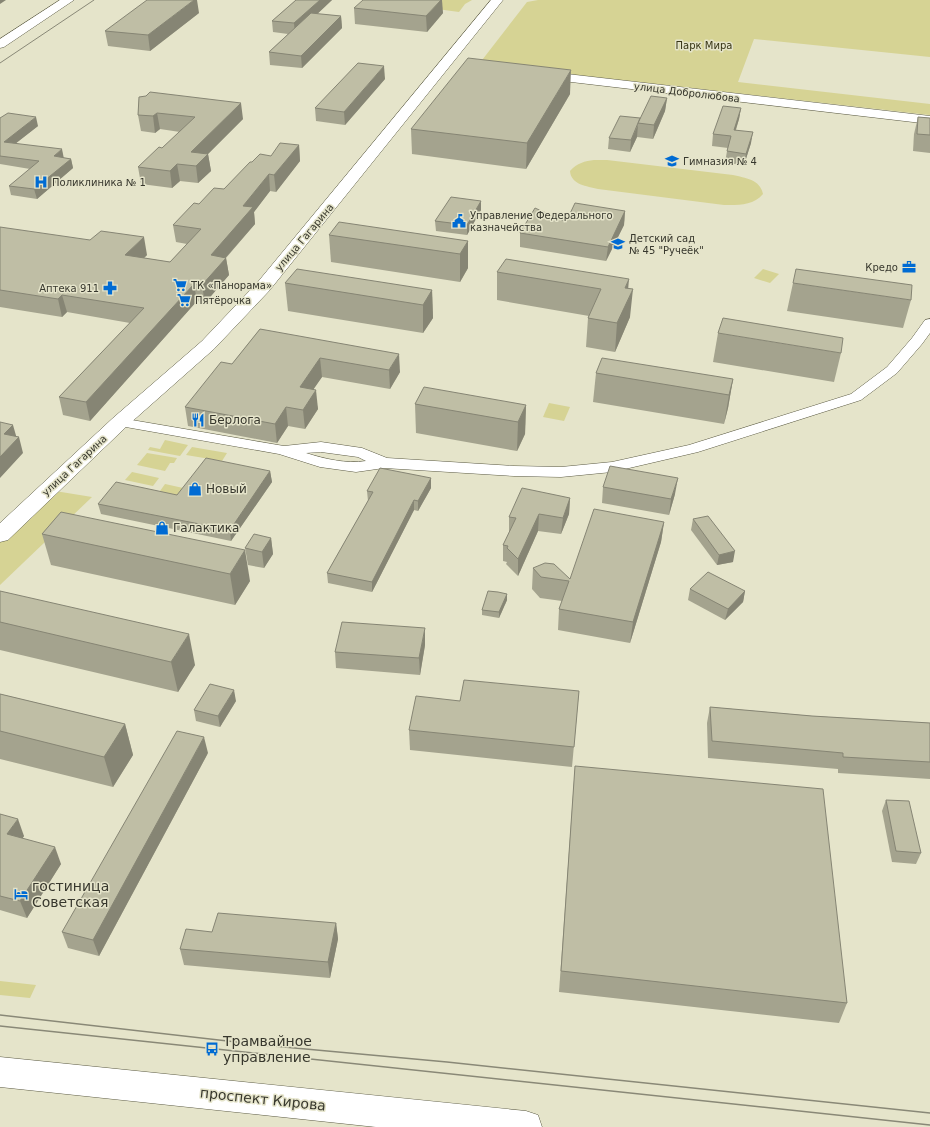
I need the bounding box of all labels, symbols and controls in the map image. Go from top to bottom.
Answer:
park label: Парк Мира [676,40,732,51]
street label: улица Добролюбова [633,81,741,104]
school or university icon: Гимназия № 4 [664,153,680,169]
place label: Гимназия № 4 [683,156,757,167]
hospital icon: Поликлиника № 1 [33,174,49,190]
place label: Поликлиника № 1 [52,177,146,188]
street label: улица Гагарина [273,202,336,273]
place label: Управление Федерального казначейства [470,210,613,233]
public building icon: Управление Федерального казначейства [451,213,467,229]
place label: Детский сад № 45 "Ручеёк" [629,233,704,256]
school or university icon: Детский сад № 45 "Ручеёк" [610,236,626,252]
office icon: Кредо [901,259,917,275]
place label: Кредо [865,262,898,273]
supermarket icon: ТК «Панорама» [172,277,188,293]
pharmacy icon: Аптека 911 [102,280,118,296]
place label: ТК «Панорама» [190,280,272,291]
place label: Аптека 911 [39,283,99,294]
supermarket icon: Пятёрочка [176,292,192,308]
place label: Пятёрочка [195,295,251,306]
restaurant icon: Берлога [190,412,206,428]
place label: Берлога [209,413,261,427]
street label: улица Гагарина [40,433,109,498]
shop icon: Новый [187,481,203,497]
place label: Новый [206,482,247,496]
shop icon: Галактика [154,520,170,536]
place label: Галактика [173,521,239,535]
place label: гостиница Советская [32,878,109,910]
hotel icon: гостиница Советская [13,886,29,902]
place label: Трамвайное управление [222,1033,312,1065]
bus stop icon: Трамвайное управление [204,1041,220,1057]
street label: проспект Кирова [199,1084,327,1114]

